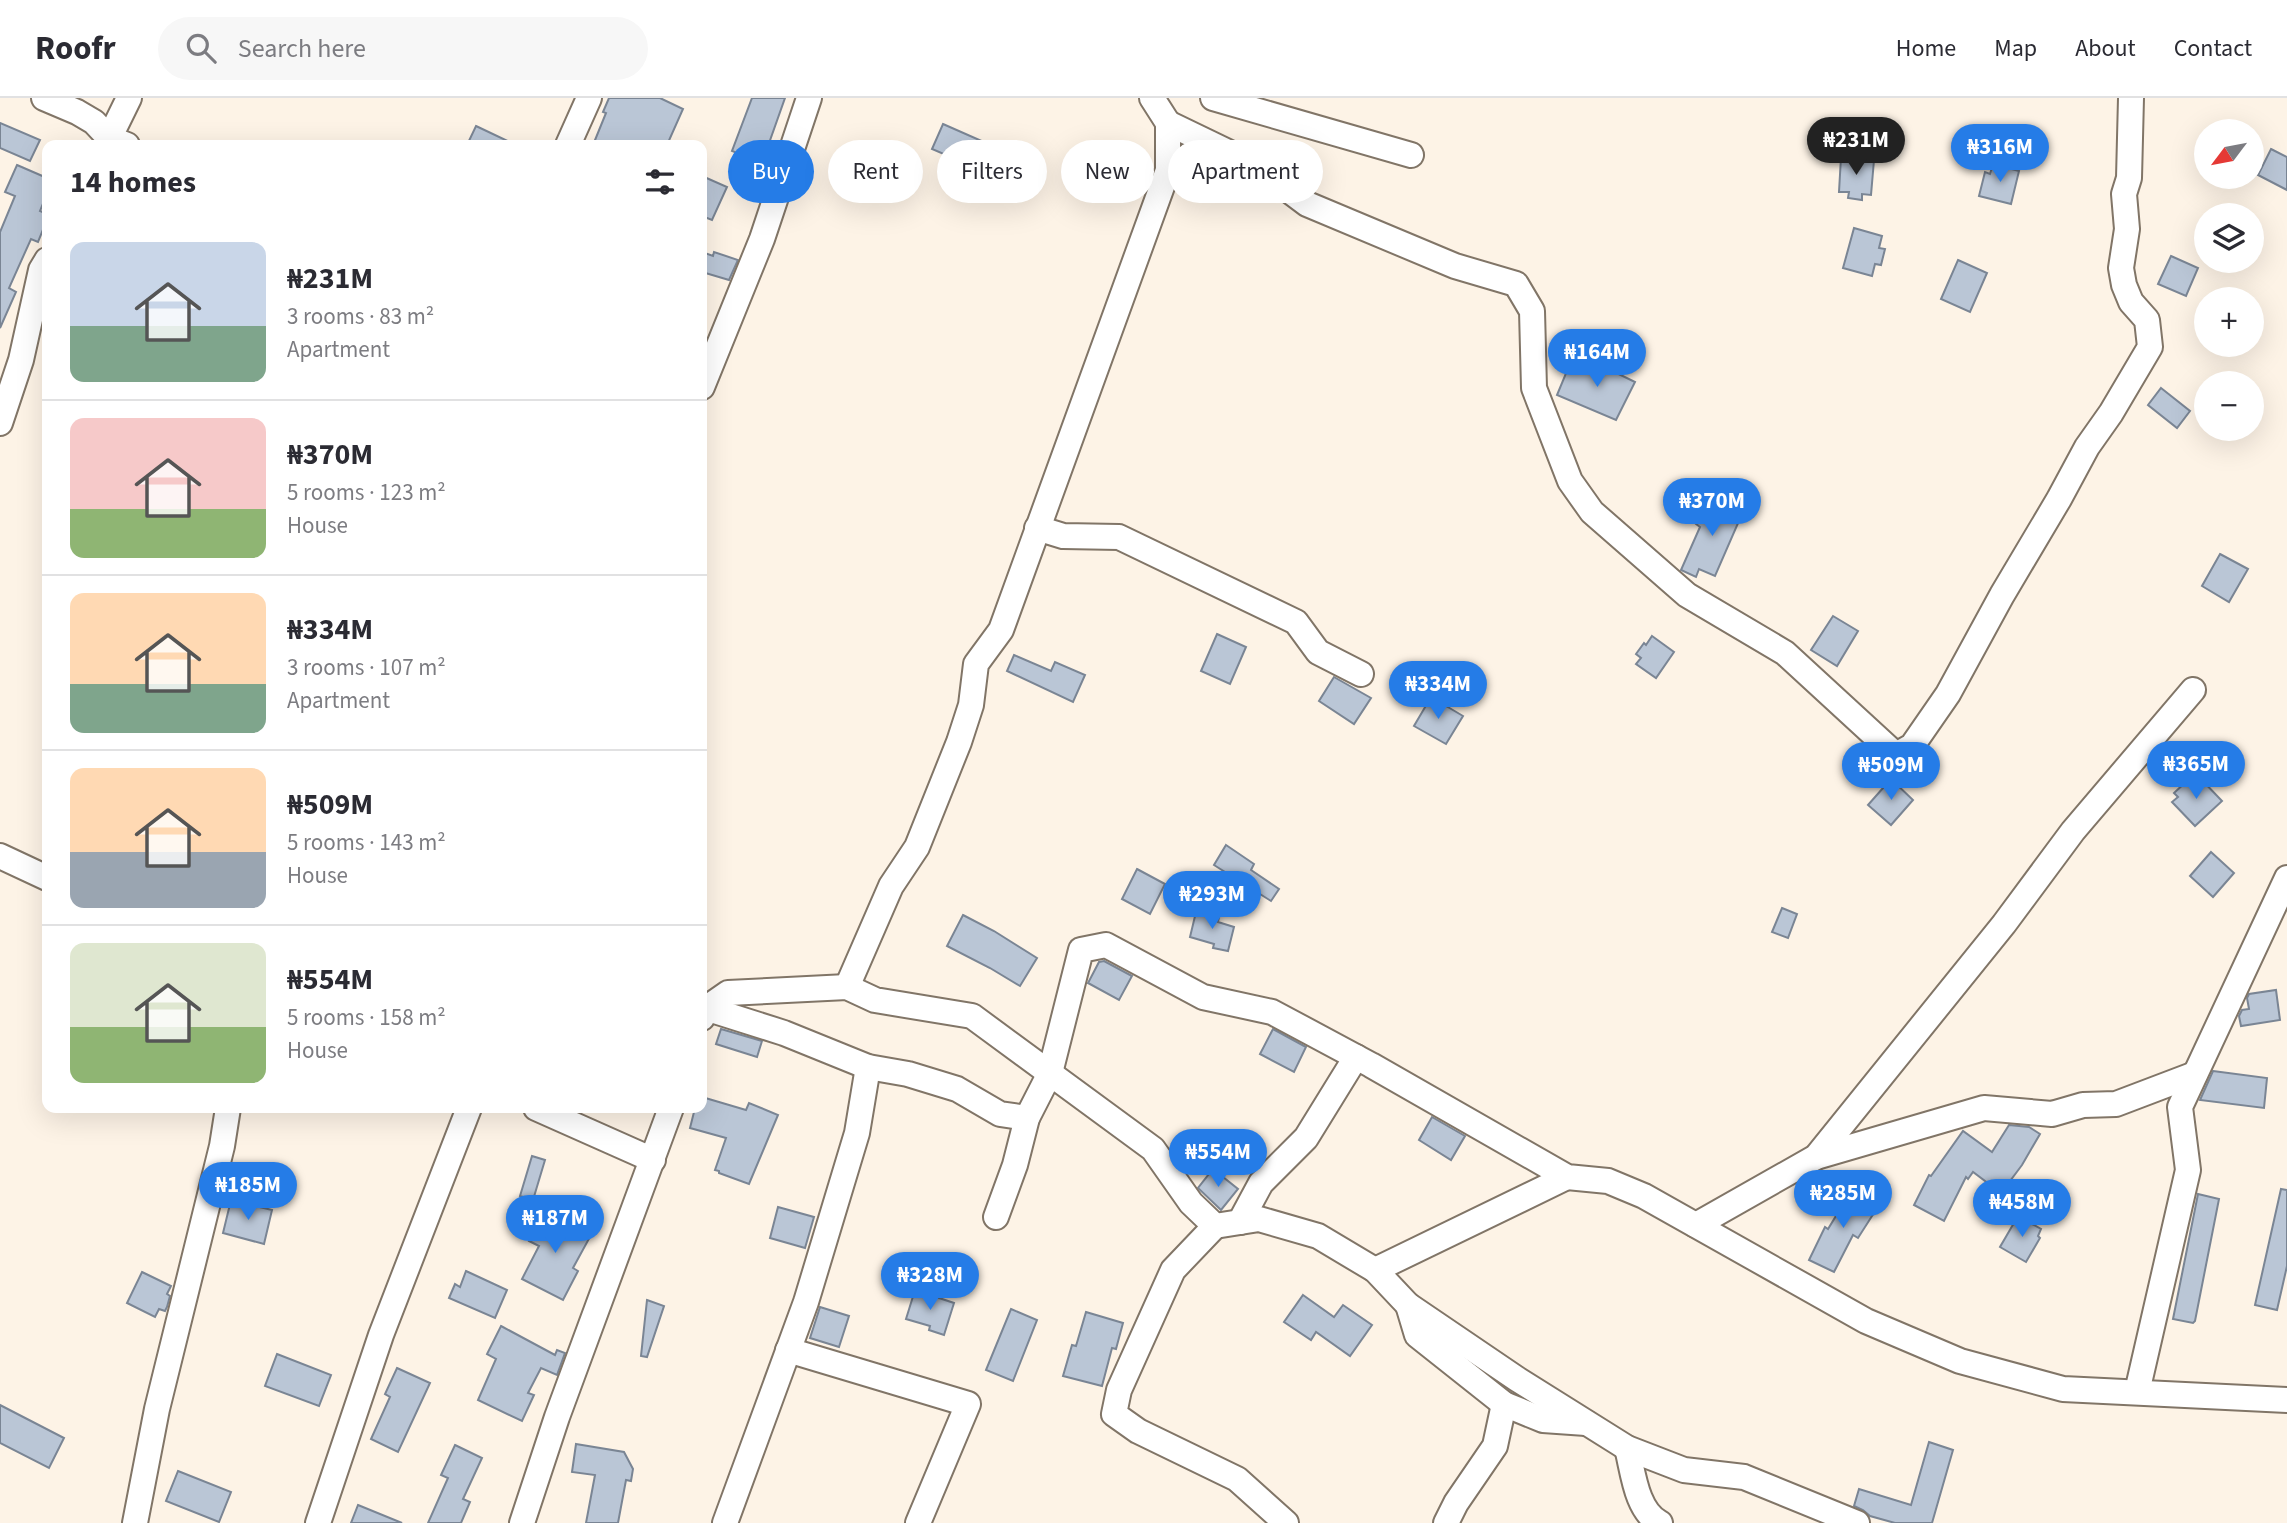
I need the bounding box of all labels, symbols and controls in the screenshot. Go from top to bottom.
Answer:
search box [158,17,648,80]
text: Roofr [35,25,116,72]
icon: search [182,29,220,67]
text: Search here [238,30,366,67]
text: Home [1896,31,1956,66]
text: Map [1994,31,2037,66]
text: About [2075,31,2136,66]
text: Contact [2174,31,2252,66]
pin: ₦231M [1807,118,1905,177]
north arrow [2194,119,2264,189]
map controls [2194,119,2264,441]
text: ₦231M [1823,123,1889,156]
pin: ₦316M [1951,125,2049,184]
text: ₦316M [1967,130,2033,163]
chip: Buy [728,140,814,203]
chip: Rent [828,140,923,203]
chip: Filters [937,140,1047,203]
chip: New [1061,140,1154,203]
chip: Apartment [1168,140,1323,203]
text: 14 homes [70,161,196,204]
icon: filters [641,163,679,201]
button: layers [2194,203,2264,273]
text: ₦231M [287,257,373,300]
icon: home [126,270,210,354]
button: + [2194,287,2264,357]
text: 3 rooms · 83 m² [287,300,434,333]
pin: ₦164M [1548,330,1646,389]
text: Apartment [287,333,390,366]
text: ₦164M [1564,335,1630,368]
button: − [2194,371,2264,441]
text: ₦370M [287,433,373,476]
icon: home [126,446,210,530]
text: 5 rooms · 123 m² [287,476,446,509]
pin: ₦370M [1663,478,1761,538]
text: ₦370M [1679,484,1745,517]
text: House [287,509,348,542]
text: ₦334M [287,608,373,651]
icon: home [126,621,210,705]
text: 3 rooms · 107 m² [287,651,446,684]
pin: ₦334M [1389,662,1487,721]
text: ₦334M [1405,667,1471,700]
text: Apartment [287,684,390,717]
pin: ₦509M [1842,742,1940,802]
pin: ₦365M [2147,742,2245,801]
text: ₦365M [2163,747,2229,780]
text: ₦509M [1858,748,1924,781]
text: ₦509M [287,783,373,826]
icon: home [126,796,210,880]
text: 5 rooms · 143 m² [287,826,446,859]
text: House [287,859,348,892]
pin: ₦293M [1163,872,1261,931]
text: ₦293M [1179,877,1245,910]
text: ₦554M [287,958,373,1001]
icon: home [126,971,210,1055]
text: 5 rooms · 158 m² [287,1001,446,1034]
text: House [287,1034,348,1067]
pin: ₦554M [1169,1130,1267,1189]
text: ₦554M [1185,1135,1251,1168]
pin: ₦185M [199,1162,297,1222]
text: ₦185M [215,1168,281,1201]
pin: ₦285M [1794,1170,1892,1230]
text: ₦285M [1810,1176,1876,1209]
pin: ₦458M [1973,1180,2071,1239]
text: ₦458M [1989,1185,2055,1218]
pin: ₦187M [506,1196,604,1255]
text: ₦187M [522,1201,588,1234]
pin: ₦328M [881,1252,979,1312]
text: ₦328M [897,1258,963,1291]

